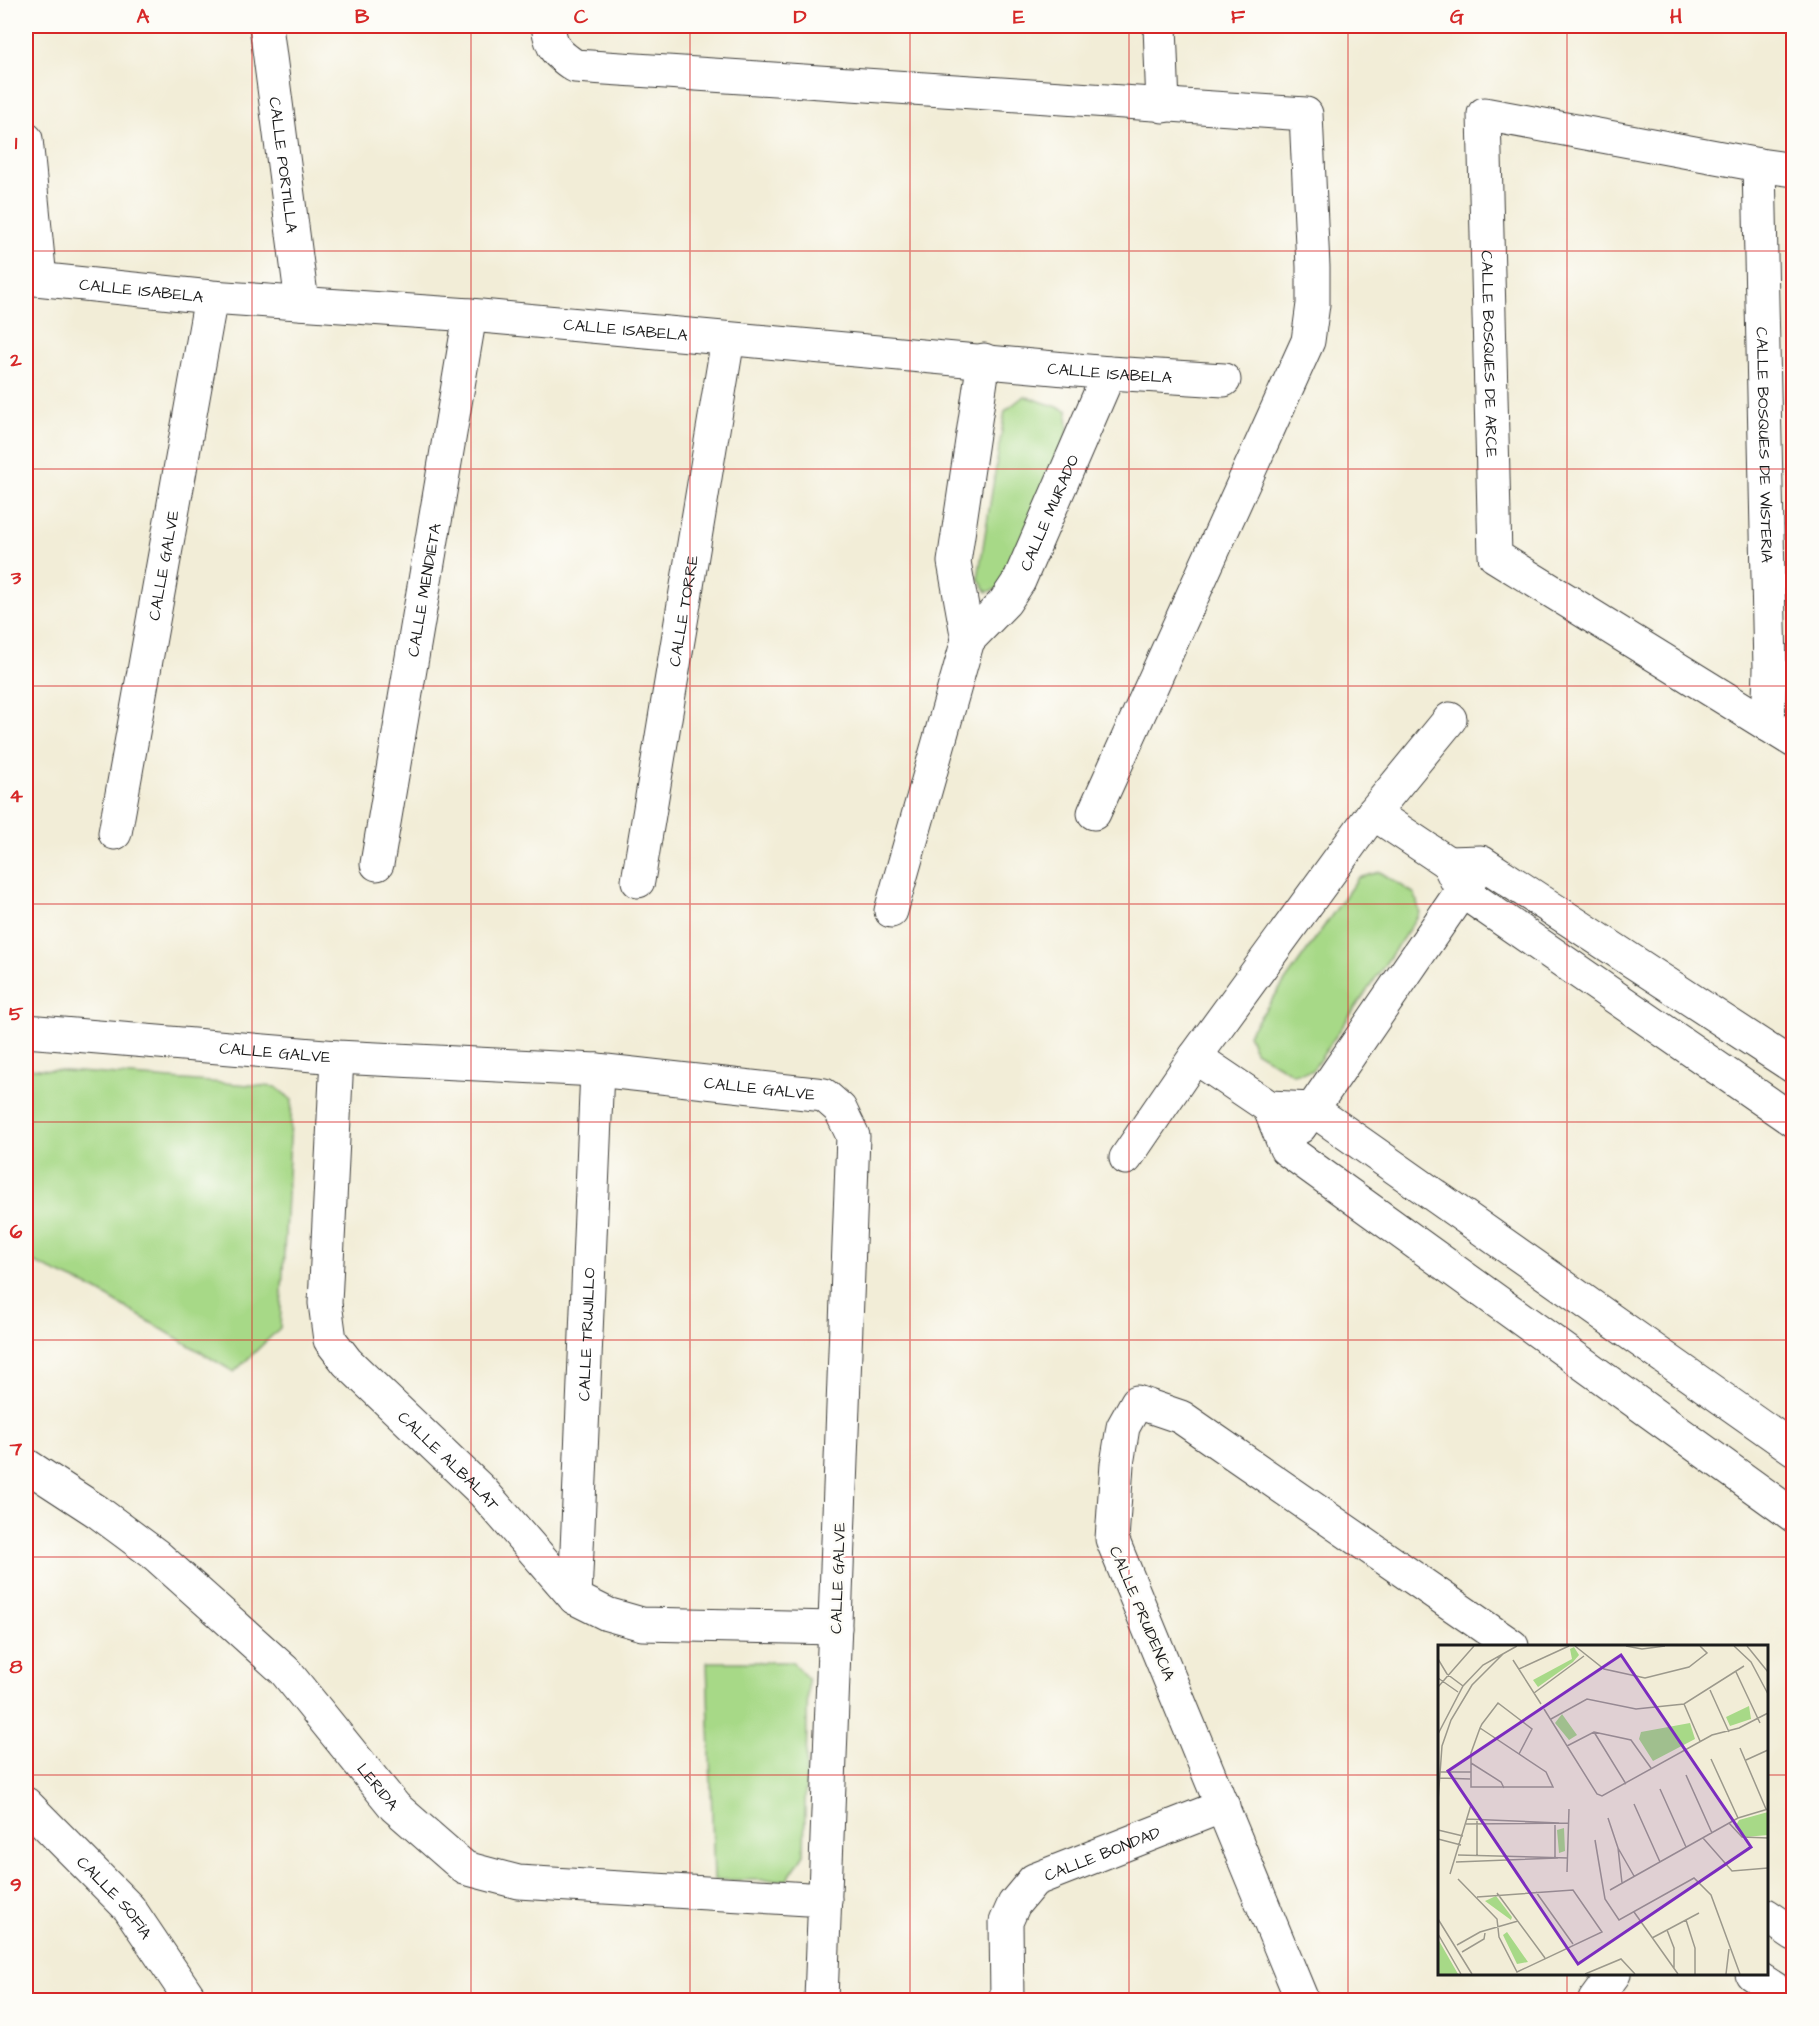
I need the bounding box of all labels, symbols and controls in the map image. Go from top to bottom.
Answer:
text: A [137,3,150,31]
text: B [355,3,370,31]
text: C [574,3,589,31]
text: D [794,3,807,31]
text: E [1013,3,1025,31]
text: F [1231,3,1246,31]
text: G [1450,3,1464,31]
text: H [1670,3,1682,31]
street label: CALLE PORTILLA [263,96,303,234]
text: 1 [15,129,18,157]
street label: CALLE BOSQUES DE ARCE [1475,250,1503,458]
street label: CALLE ISABELA [78,274,204,308]
street label: CALLE ISABELA [563,314,689,347]
street label: CALLE BOSQUES DE WISTERIA [1751,327,1778,563]
text: 2 [9,346,22,374]
street label: CALLE ISABELA [1047,357,1173,389]
street label: CALLE MURADO [1015,451,1085,574]
street label: CALLE GALVE [143,508,185,622]
street label: CALLE MENDIETA [402,522,447,658]
street label: CALLE TORRE [664,553,704,668]
text: 3 [10,564,22,592]
text: 4 [9,782,23,810]
text: 5 [9,1000,24,1028]
street label: CALLE GALVE [219,1037,332,1068]
street label: CALLE GALVE [703,1072,817,1106]
text: 6 [10,1218,23,1246]
street label: CALLE TRUJILLO [573,1267,601,1402]
street label: CALLE ALBALAT [393,1406,504,1515]
text: 7 [9,1435,23,1463]
street label: CALLE GALVE [825,1521,851,1634]
street label: CALLE PRUDENCIA [1104,1543,1180,1684]
inset map [1438,1645,1768,1975]
text: 8 [10,1653,23,1681]
street label: LERIDA [352,1759,403,1815]
street label: CALLE BONDAD [1041,1822,1164,1887]
street label: CALLE SOFÍA [72,1852,157,1944]
text: 9 [10,1871,22,1899]

